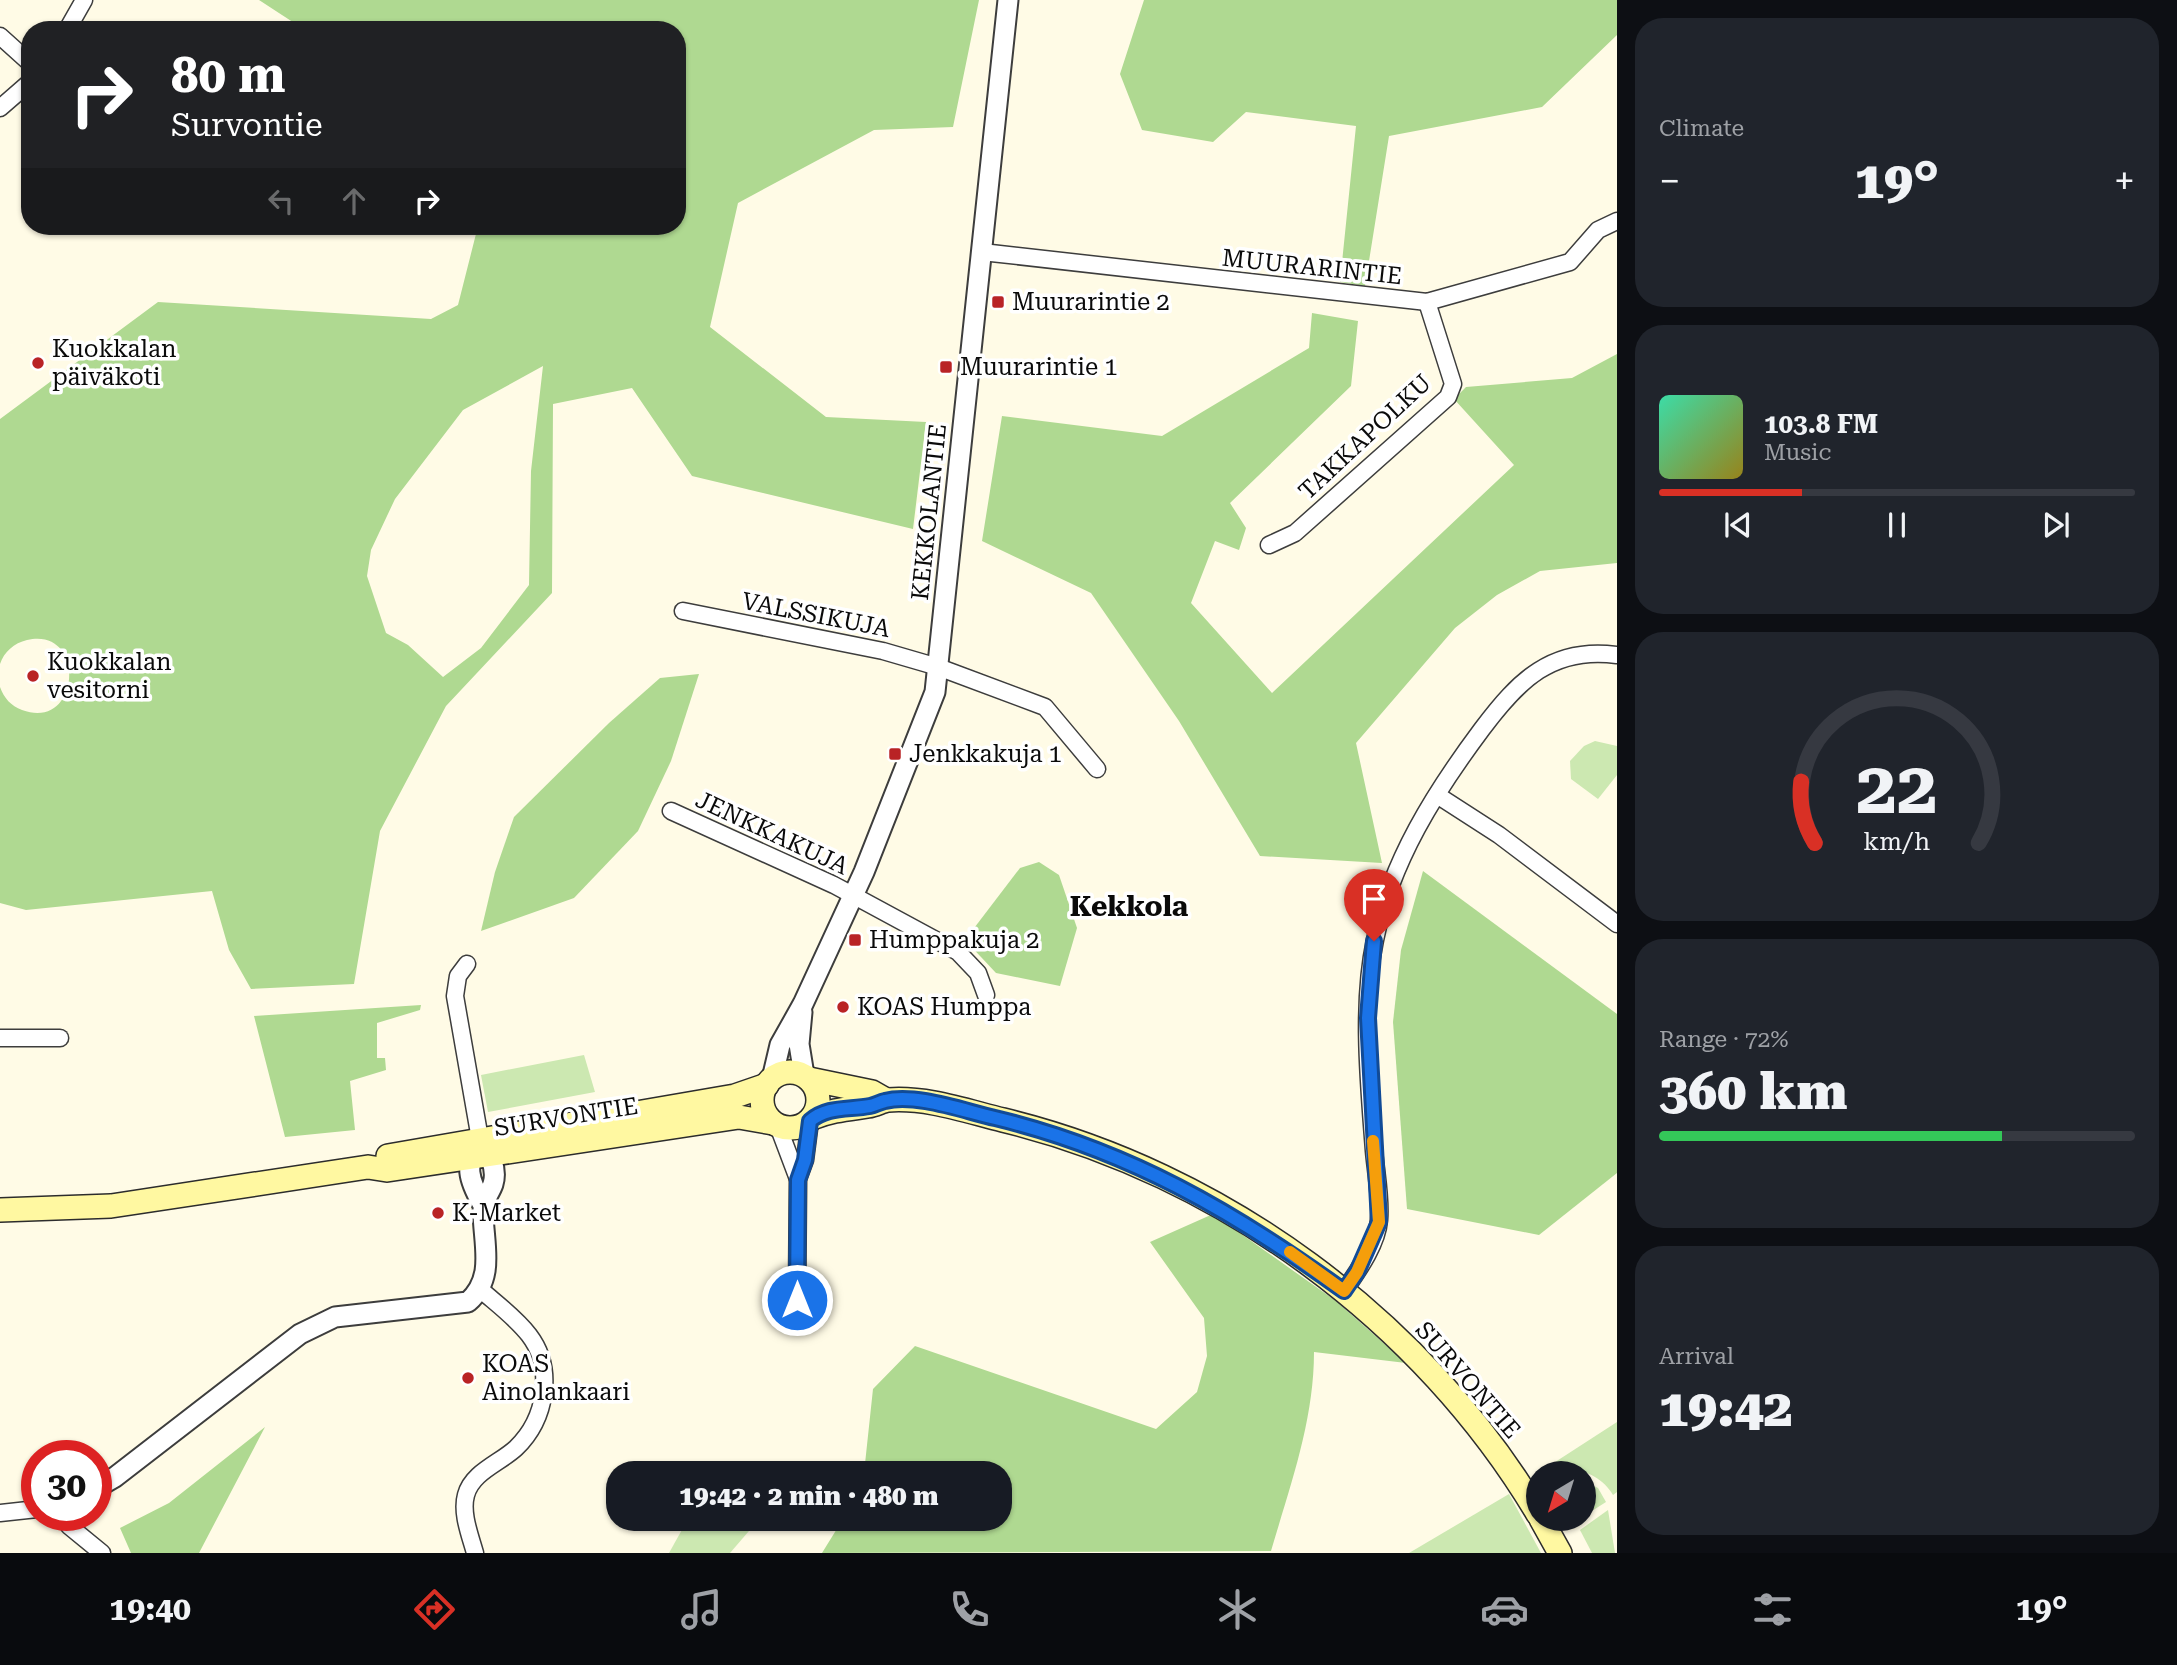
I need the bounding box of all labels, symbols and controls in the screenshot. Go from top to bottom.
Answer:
text: 80 m [171,47,286,104]
icon: right [56,49,147,140]
text: Survontie [171,106,323,144]
text: Climate [1659,115,1744,142]
text: 19° [1855,150,1939,211]
text: − [1659,159,1680,203]
text: + [2114,159,2135,203]
icon: left [262,182,300,220]
icon: ahead [335,182,373,220]
icon: right [408,182,446,220]
street label: MUURARINTIE [1221,244,1403,290]
place label: Muurarintie 2 [1012,288,1170,316]
marker: Muurarintie 2 [990,294,1006,310]
place label: Kuokkalan päiväkoti [52,335,176,391]
place label: Muurarintie 1 [960,353,1118,381]
marker: Kuokkalan päiväkoti [30,355,46,371]
marker: Muurarintie 1 [938,359,954,375]
street label: TAKKAPOLKU [1293,369,1437,505]
text: 103.8 FM [1764,409,1878,439]
street label: KEKKOLANTIE [906,422,952,602]
text: Music [1764,439,1831,466]
icon: previous [1719,506,1757,544]
icon: pause [1878,506,1916,544]
icon: next [2037,506,2075,544]
street label: VALSSIKUJA [740,587,893,643]
place label: Kuokkalan vesitorni [47,648,171,704]
marker: Kuokkalan vesitorni [25,668,41,684]
place label: Jenkkakuja 1 [909,740,1062,768]
marker: Jenkkakuja 1 [887,746,903,762]
text: 22 [1856,746,1938,831]
street label: JENKKAKUJA [691,785,853,881]
text: km/h [1864,826,1930,855]
pin [1344,869,1404,941]
icon: arrive [1355,880,1393,918]
district label: Kekkola [1070,890,1189,923]
place label: Humppakuja 2 [869,926,1039,954]
marker: Humppakuja 2 [847,932,863,948]
place label: KOAS Humppa [857,993,1031,1021]
marker: KOAS Humppa [835,999,851,1015]
text: Range · 72% [1659,1026,1788,1053]
text: 360 km [1659,1061,1847,1122]
street label: SURVONTIE [492,1092,640,1142]
place label: K-Market [452,1199,561,1227]
marker: K-Market [430,1205,446,1221]
position arrow [760,1263,834,1337]
street label: SURVONTIE [1410,1316,1526,1444]
text: Arrival [1659,1343,1734,1370]
place label: KOAS Ainolankaari [482,1350,630,1406]
marker: KOAS Ainolankaari [460,1370,476,1386]
text: 19:42 [1659,1378,1793,1439]
speed limit sign: 30 [21,1440,112,1531]
north arrow [1526,1461,1596,1531]
map controls [1526,1461,1596,1531]
text: 19:42 · 2 min · 480 m [679,1481,939,1511]
icon: directions [410,1585,459,1634]
icon: music [677,1585,726,1634]
icon: phone [945,1585,994,1634]
icon: climate [1213,1585,1262,1634]
icon: car [1480,1585,1529,1634]
icon: filters [1748,1585,1797,1634]
text: 19:40 [109,1590,191,1628]
text: 19° [2016,1590,2068,1628]

